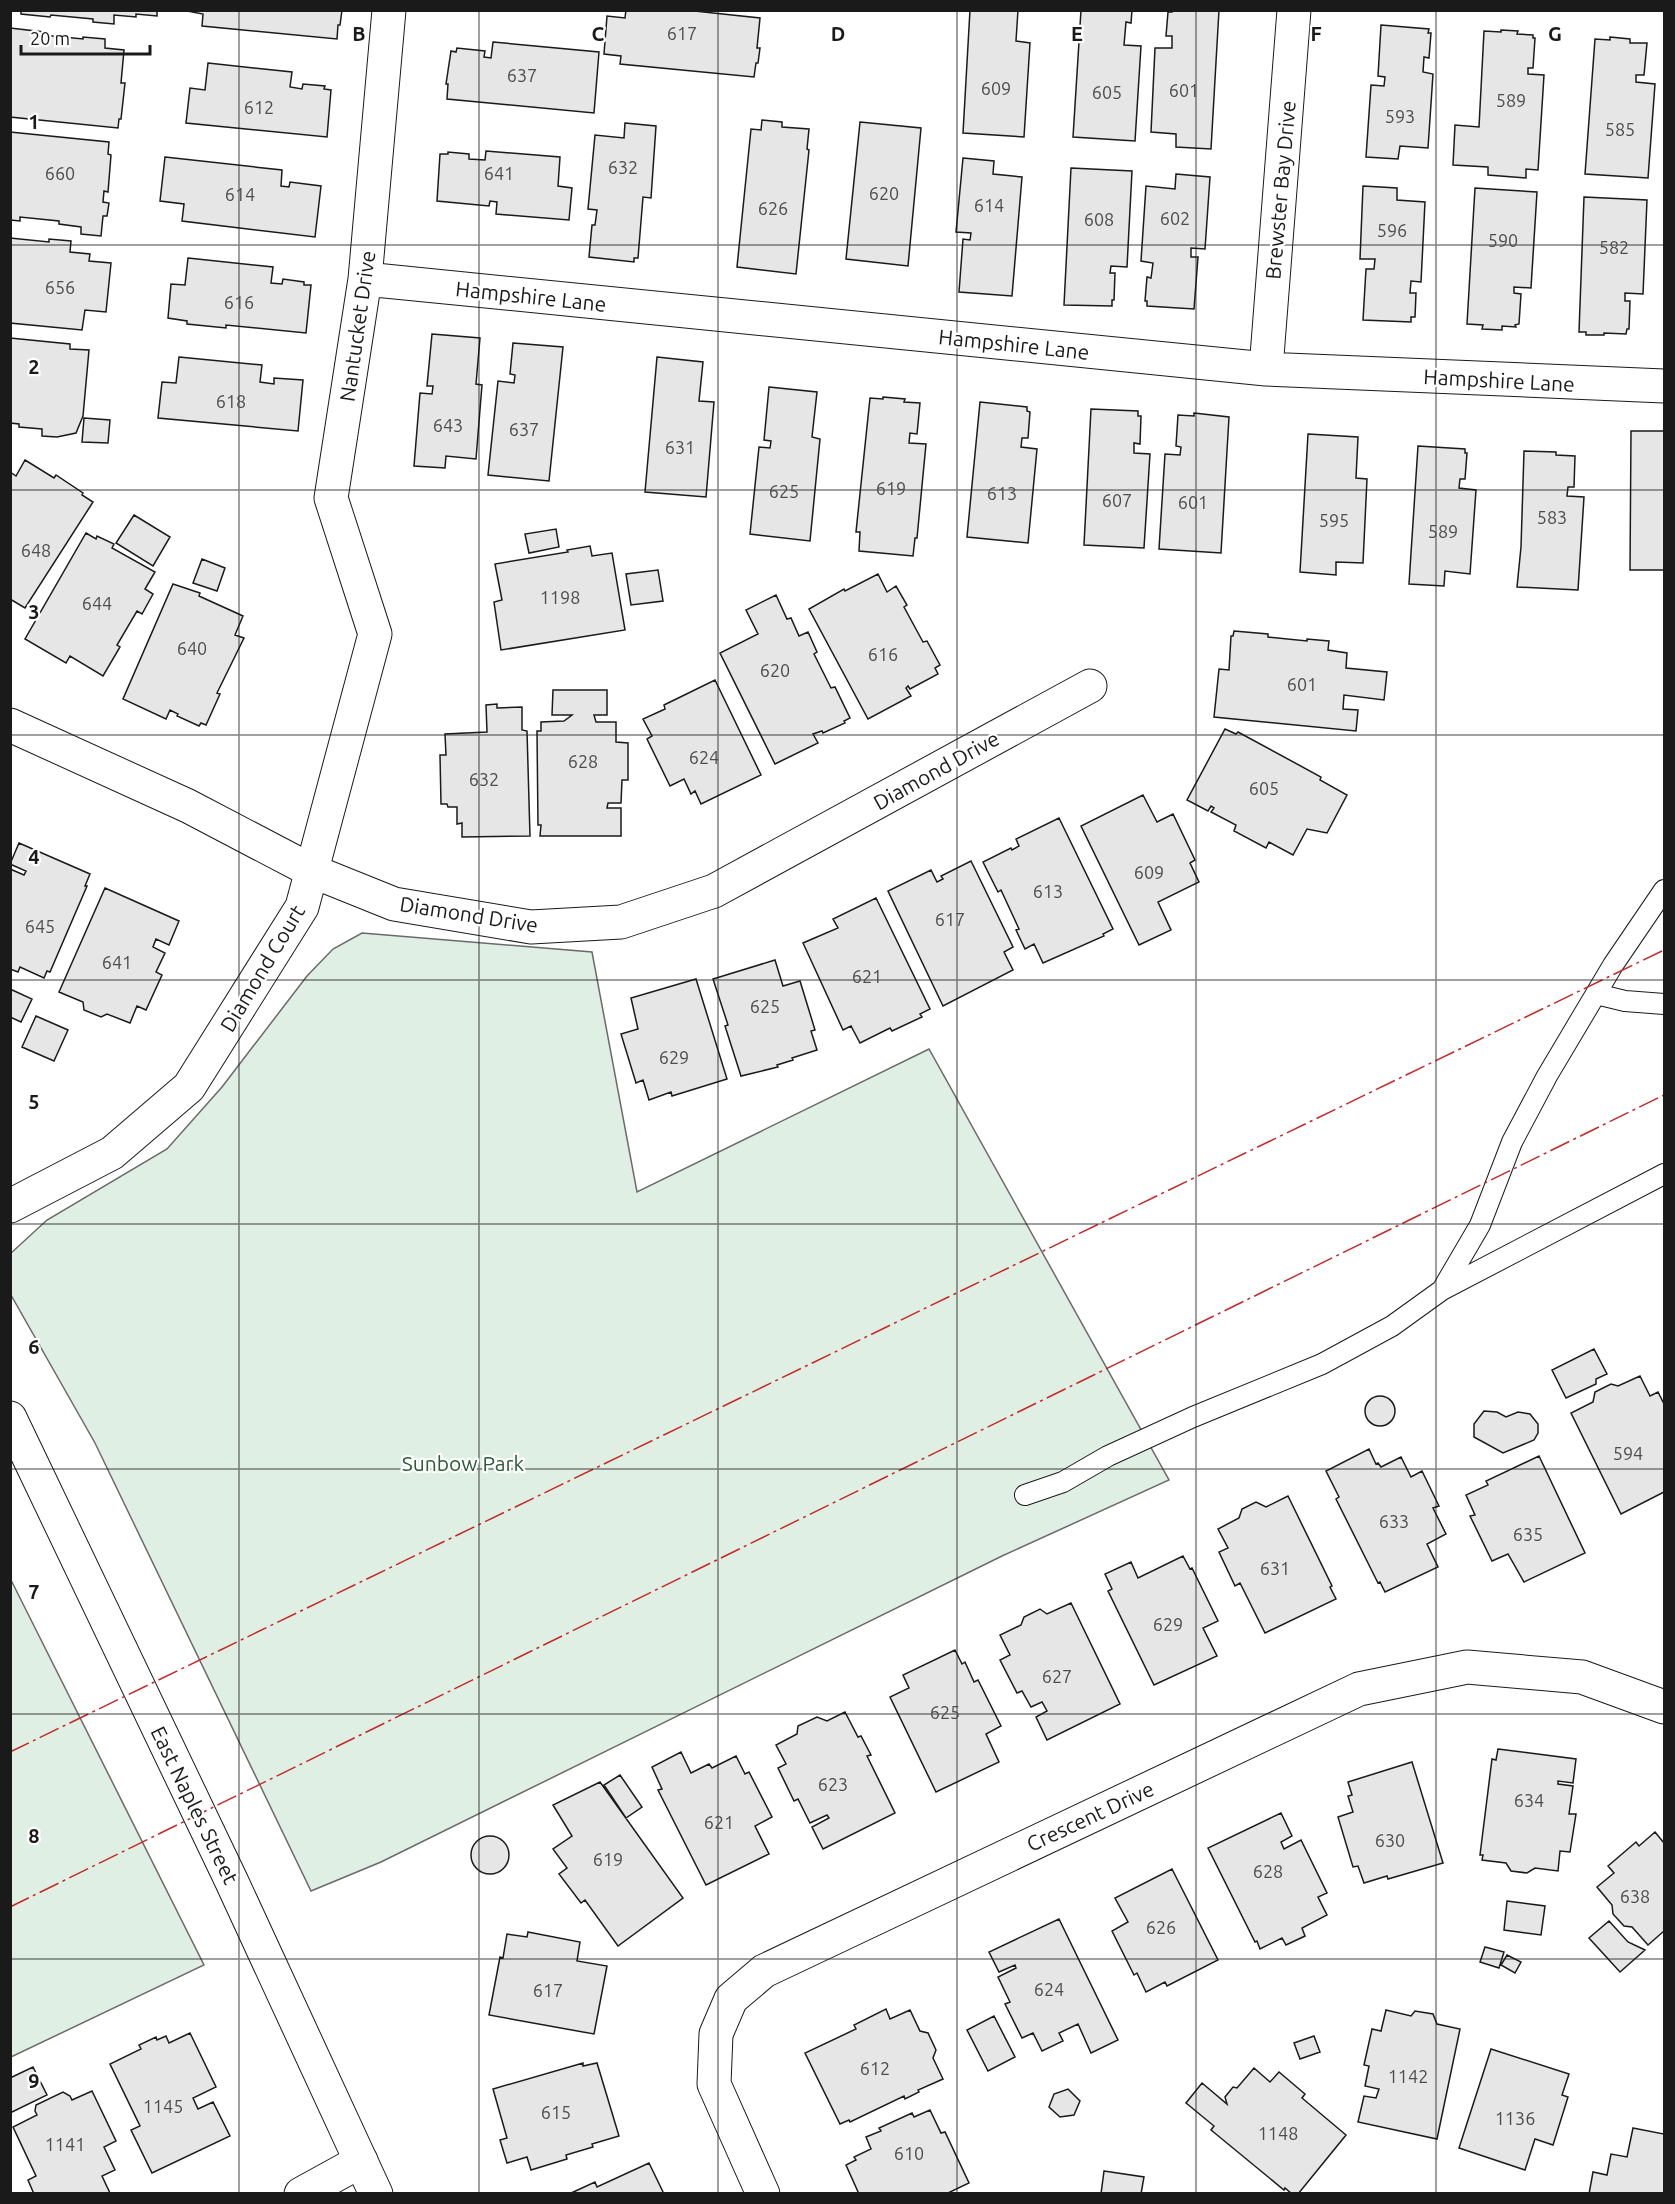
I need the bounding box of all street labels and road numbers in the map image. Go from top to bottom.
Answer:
street label: Brewster Bay Drive [1260,100,1300,280]
street label: Nantucket Drive [335,249,379,403]
street label: Hampshire Lane [454,276,608,316]
street label: Hampshire Lane [937,324,1091,364]
street label: Hampshire Lane [1423,364,1575,396]
street label: Diamond Drive [869,726,1003,814]
street label: Diamond Drive [398,891,540,937]
street label: Diamond Court [215,900,309,1036]
street label: East Naples Street [146,1722,244,1888]
street label: Crescent Drive [1023,1776,1157,1856]

